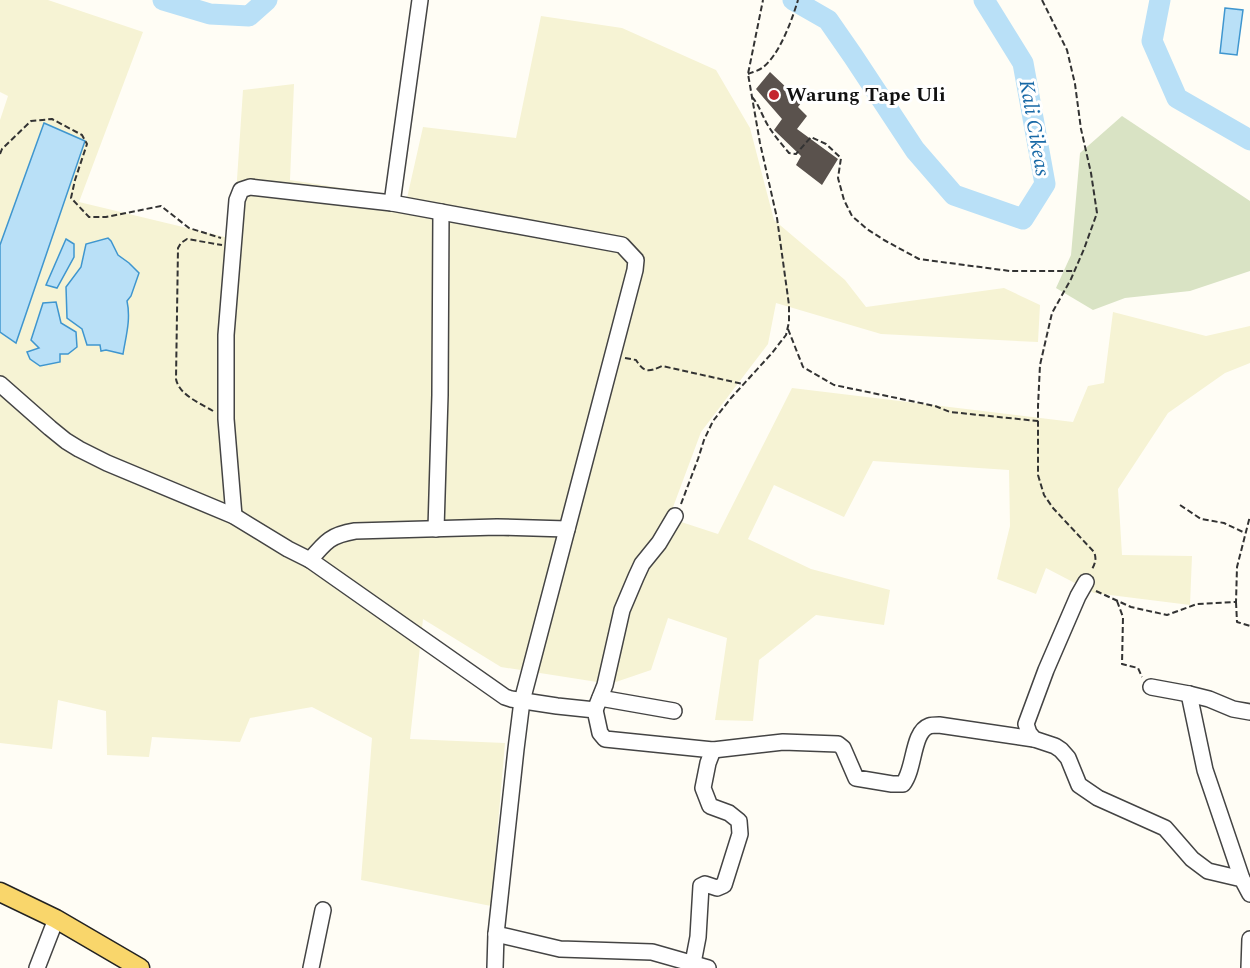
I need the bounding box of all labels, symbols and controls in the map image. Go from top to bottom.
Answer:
water label: Kali Cikeas [1010,77,1058,179]
place label: Warung Tape Uli [786,80,946,110]
marker: Warung Tape Uli [767,88,781,102]

